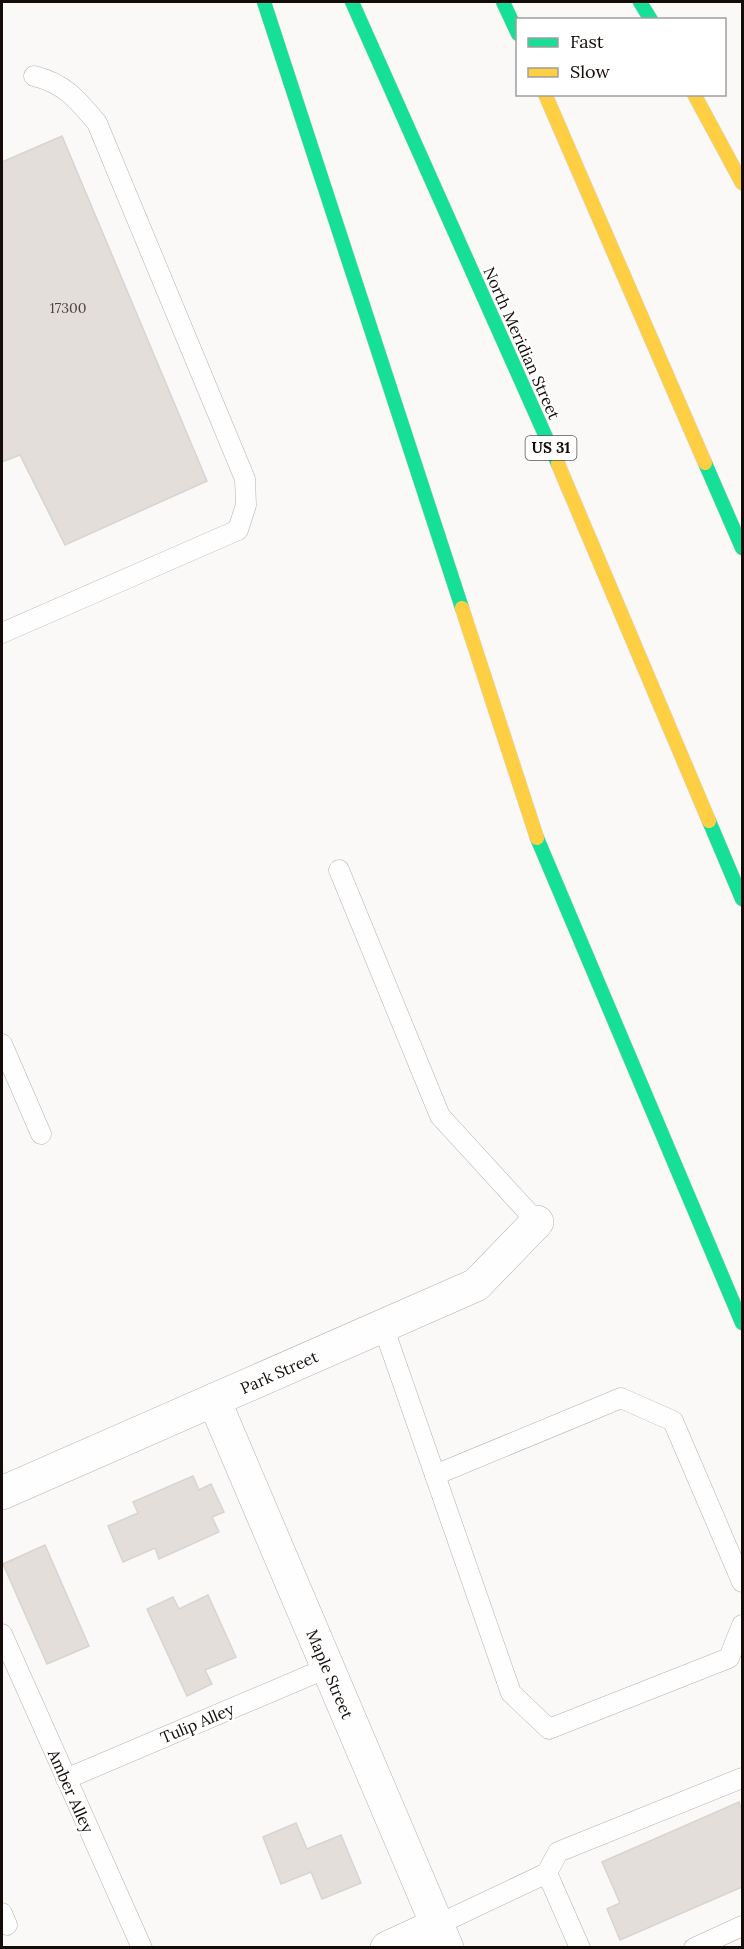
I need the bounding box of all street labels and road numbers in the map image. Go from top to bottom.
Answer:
street label: North Meridian Street [479,264,565,423]
road number: US 31 [526,436,576,460]
street label: Park Street [237,1346,322,1398]
street label: Maple Street [302,1626,358,1722]
street label: Tulip Alley [157,1698,237,1747]
street label: Amber Alley [43,1745,98,1836]

